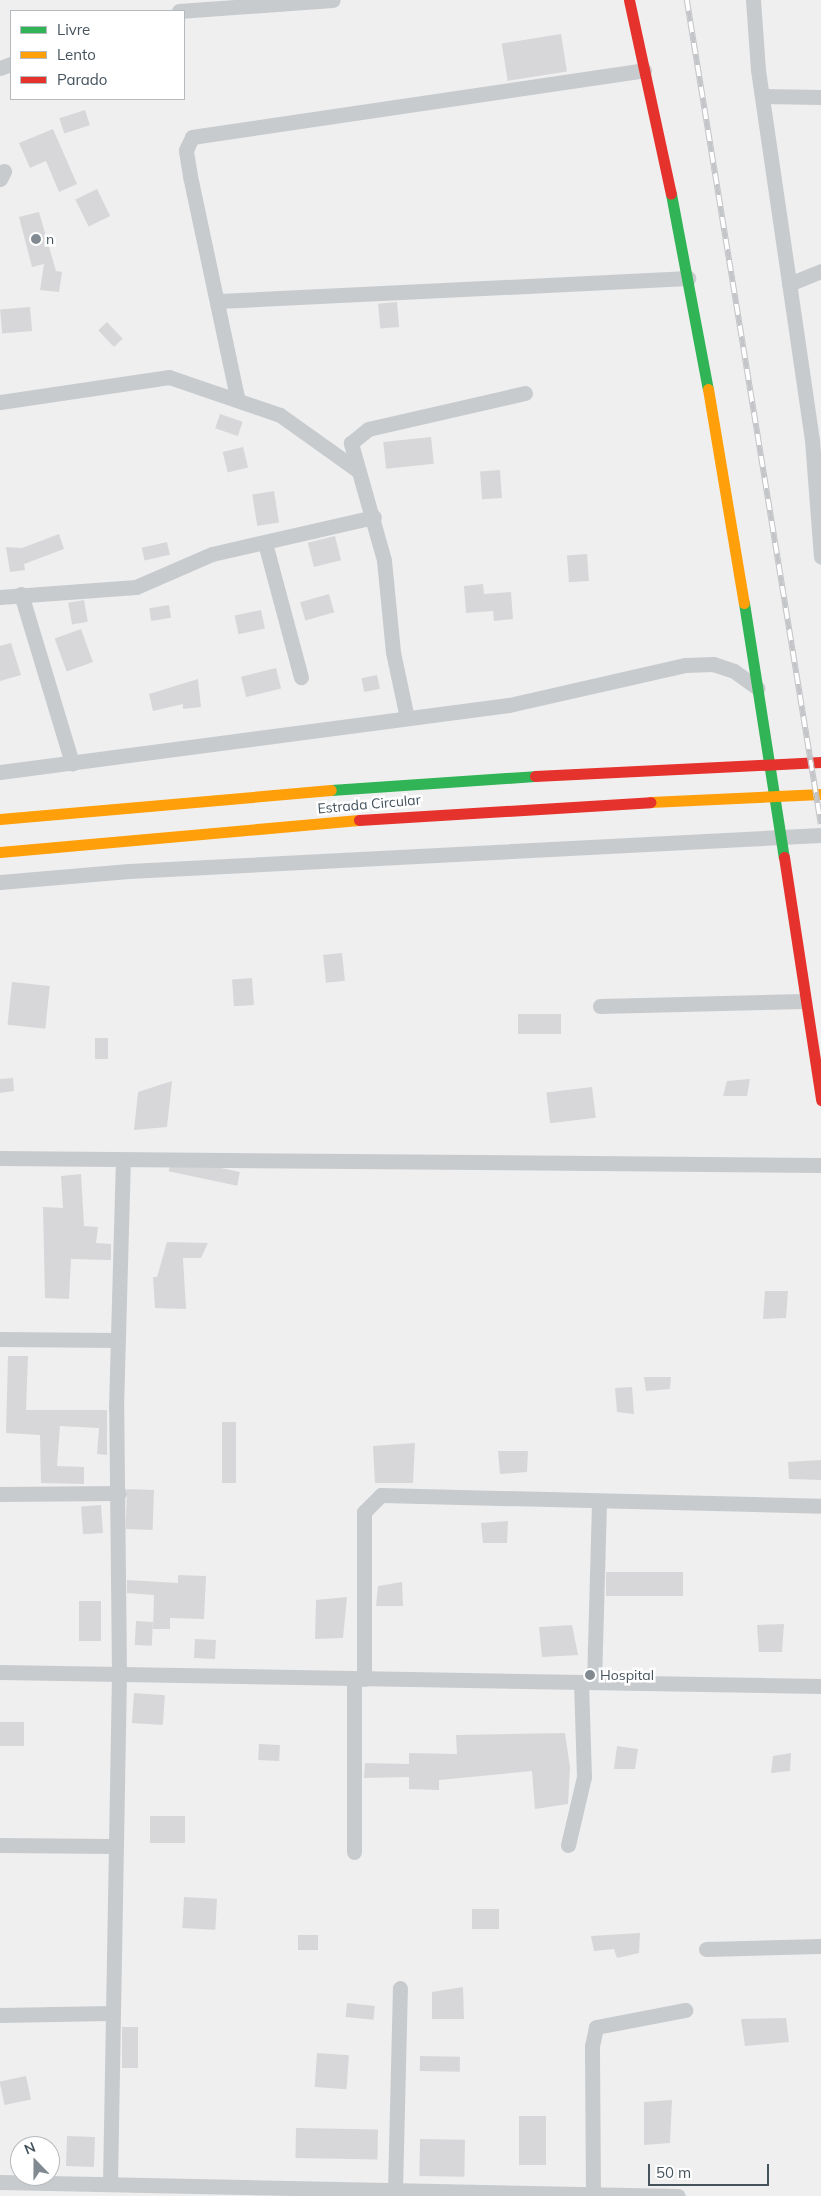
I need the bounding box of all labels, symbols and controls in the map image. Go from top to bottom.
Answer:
legend [10,10,185,100]
text: Livre [57,20,90,39]
text: Lento [57,45,96,64]
text: Parado [57,70,107,89]
place label: n [46,231,54,247]
marker: n [30,233,42,245]
street label: Estrada Circular [317,791,421,817]
place label: Hospital [600,1667,654,1683]
marker: Hospital [584,1669,596,1681]
north arrow [10,2136,60,2186]
text: N [21,2138,38,2158]
scale bar [651,2154,772,2186]
text: 50 m [656,2163,691,2182]

